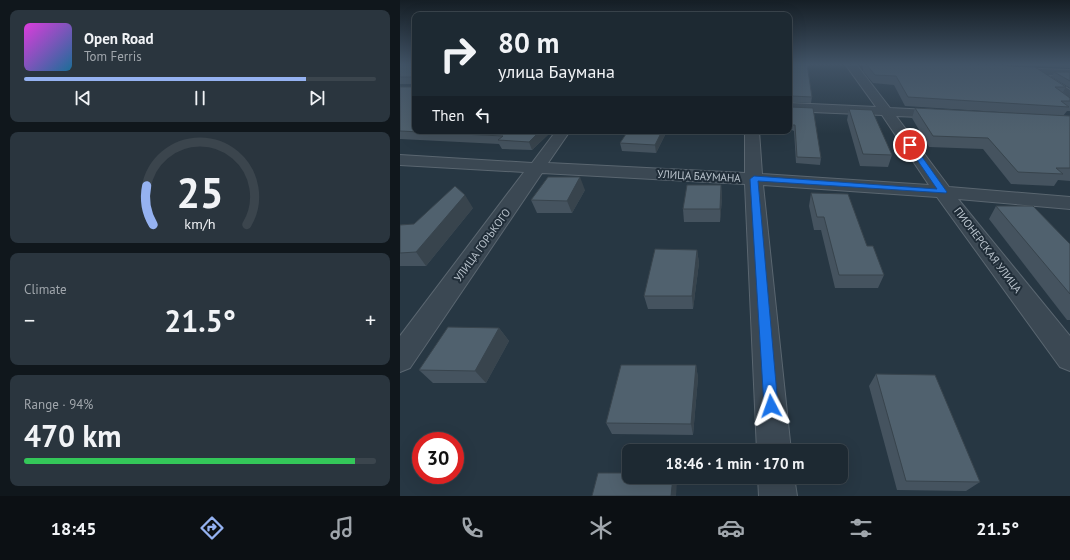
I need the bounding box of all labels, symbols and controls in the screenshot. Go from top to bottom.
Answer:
text: 80 m [498,24,559,61]
icon: right [432,28,484,80]
text: Open Road [84,29,154,48]
text: Tom Ferris [84,48,142,65]
text: улица Баумана [498,60,615,83]
icon: previous [72,87,94,109]
icon: pause [189,87,211,109]
icon: next [306,87,328,109]
icon: left [472,104,494,126]
text: Then [432,106,464,125]
pin [893,128,927,162]
icon: arrive [899,134,921,156]
text: 25 [176,166,224,219]
street label: УЛИЦА БАУМАНА [657,167,742,185]
street label: ПИОНЕРСКАЯ УЛИЦА [951,204,1025,296]
street label: УЛИЦА ГОРЬКОГО [451,206,513,284]
text: km/h [184,214,216,233]
text: Climate [24,281,67,298]
text: 21.5° [164,301,236,340]
text: − [24,306,35,334]
text: + [365,306,376,334]
position arrow [750,385,792,427]
text: Range · 94% [24,396,93,413]
text: 470 km [24,416,122,455]
speed limit sign: 30 [412,432,464,484]
text: 18:46 · 1 min · 170 m [666,454,804,473]
icon: directions [198,514,226,542]
icon: music [328,514,356,542]
icon: phone [458,514,486,542]
icon: climate [587,514,615,542]
icon: car [717,514,745,542]
icon: filters [847,514,875,542]
text: 18:45 [51,517,97,540]
text: 21.5° [976,517,1019,540]

